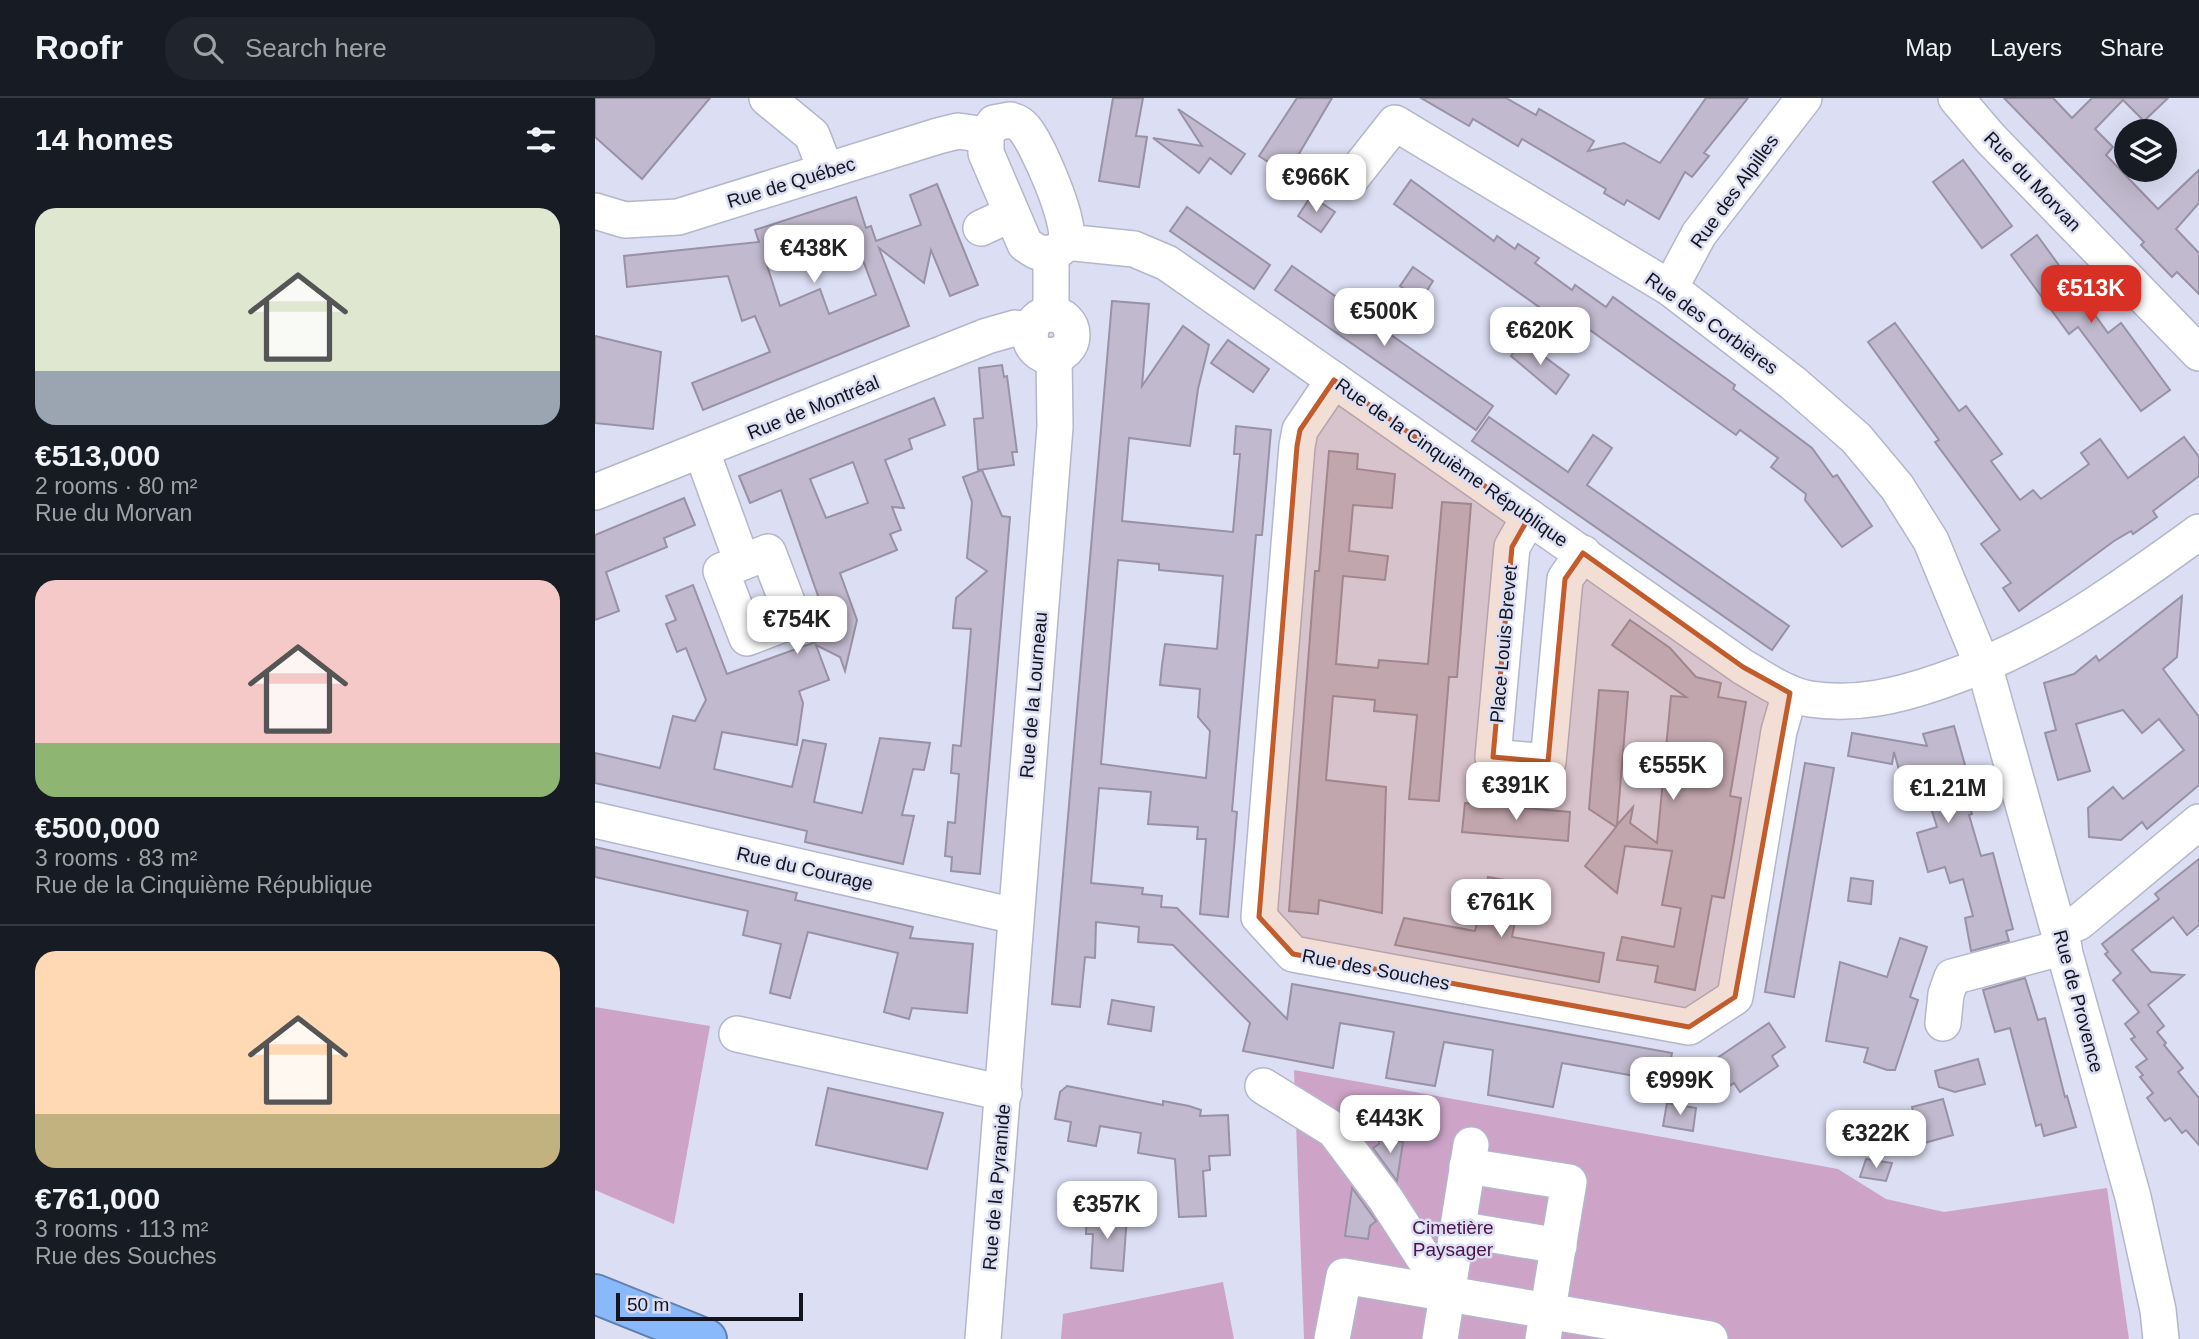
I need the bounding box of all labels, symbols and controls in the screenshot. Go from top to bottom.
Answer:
search box [165,17,655,80]
text: Roofr [35,29,123,66]
icon: search [189,29,227,67]
text: Search here [245,33,387,63]
text: Map [1905,34,1952,61]
text: Layers [1990,34,2062,61]
text: Share [2100,34,2164,61]
map controls [2114,119,2177,182]
button: layers [2114,119,2177,182]
icon: filters [522,121,560,159]
text: 14 homes [35,123,173,156]
street label: Rue du Morvan [1980,127,2085,235]
street label: Rue des Alpilles [1686,130,1783,252]
street label: Rue de Québec [724,153,858,212]
pin: €966K [1267,155,1365,214]
text: €966K [1282,164,1350,190]
pin: €438K [765,226,863,285]
text: €438K [780,235,848,261]
icon: home [235,254,361,380]
pin: €513K [2042,266,2140,325]
street label: Rue des Corbières [1641,268,1782,378]
text: €513K [2057,275,2125,301]
pin: €500K [1335,288,1433,348]
text: €500K [1350,298,1418,324]
pin: €620K [1491,308,1589,367]
text: €620K [1506,317,1574,343]
street label: Rue de Montréal [744,371,882,444]
street label: Rue de la Cinquième République [1331,374,1572,551]
text: €513,000 [35,439,160,472]
text: 2 rooms · 80 m² [35,473,197,499]
text: Rue du Morvan [35,500,192,526]
street label: Place Louis Brevet [1486,564,1521,724]
pin: €754K [748,596,846,656]
text: €754K [763,606,831,632]
street label: Rue de la Lourneau [1016,611,1051,779]
icon: home [235,626,361,752]
pin: €555K [1624,742,1722,802]
text: €555K [1639,752,1707,778]
pin: €391K [1467,762,1565,822]
pin: €1.21M [1891,766,2005,825]
text: €391K [1482,772,1550,798]
text: €1.21M [1910,775,1986,801]
text: €500,000 [35,811,160,844]
street label: Rue du Courage [735,843,875,894]
text: 3 rooms · 83 m² [35,845,197,871]
text: Rue de la Cinquième République [35,872,373,898]
pin: €761K [1452,880,1550,939]
text: €761K [1467,889,1535,915]
street label: Rue de Provence [2049,927,2108,1075]
street label: Rue des Souches [1300,945,1452,994]
icon: home [235,997,361,1123]
pin: €999K [1631,1058,1729,1117]
text: €999K [1646,1067,1714,1093]
pin: €443K [1341,1096,1439,1155]
street label: Rue de la Pyramide [979,1103,1014,1271]
text: €443K [1356,1105,1424,1131]
pin: €322K [1827,1110,1925,1170]
text: €322K [1842,1120,1910,1146]
text: €761,000 [35,1182,160,1215]
pin: €357K [1058,1182,1156,1241]
text: €357K [1073,1191,1141,1217]
text: 3 rooms · 113 m² [35,1216,208,1242]
park label: Cimetière Paysager [1412,1217,1494,1260]
text: Rue des Souches [35,1243,217,1269]
scale bar [616,1290,803,1322]
text: 50 m [627,1294,669,1315]

